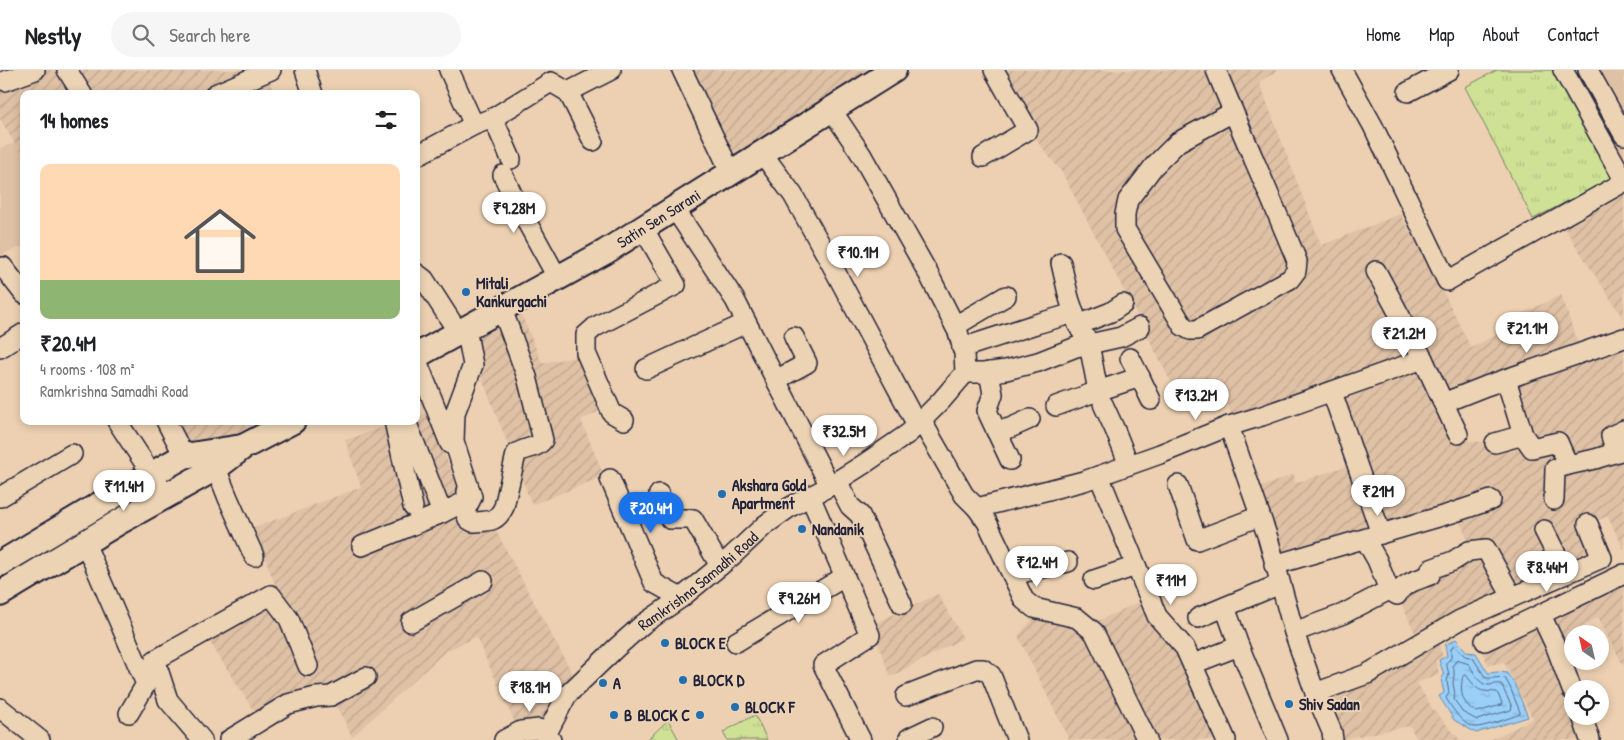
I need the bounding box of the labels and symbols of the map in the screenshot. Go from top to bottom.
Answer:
street label: Satin Sen Sarani [612,184,705,253]
pin: ₹9.28M [473,191,555,234]
pin: ₹10.1M [817,236,899,278]
place label: Mitali Kankurgachi [476,272,547,313]
marker: Mitali Kankurgachi [460,286,472,298]
pin: ₹21.1M [1486,312,1568,354]
pin: ₹21.2M [1363,316,1445,359]
pin: ₹13.2M [1155,378,1237,421]
pin: ₹32.5M [803,414,885,457]
pin: ₹11.4M [83,470,165,512]
place label: Akshara Gold Apartment [732,474,807,515]
pin: ₹21M [1348,474,1408,517]
marker: Akshara Gold Apartment [716,488,728,500]
pin: ₹20.4M [610,492,692,534]
place label: Nandanik [812,518,864,540]
marker: Nandanik [796,523,808,535]
street label: Ramkrishna Samadhi Road [632,526,763,635]
pin: ₹12.4M [996,546,1078,588]
pin: ₹8.44M [1506,550,1588,593]
pin: ₹11M [1141,564,1201,606]
pin: ₹9.26M [758,582,840,624]
north arrow [1564,625,1609,670]
place label: BLOCK E [675,632,727,654]
marker: BLOCK E [659,637,671,649]
place label: BLOCK D [693,669,745,691]
pin: ₹18.1M [489,670,571,713]
place label: A [613,672,621,694]
marker: BLOCK D [677,674,689,686]
marker: A [597,677,609,689]
place label: Shiv Sadan [1299,693,1360,715]
place label: BLOCK F [745,696,796,718]
marker: Shiv Sadan [1283,698,1295,710]
marker: BLOCK F [729,701,741,713]
place label: B [624,704,632,726]
place label: BLOCK C [637,704,690,726]
marker: B [608,709,620,721]
marker: BLOCK C [694,709,706,721]

